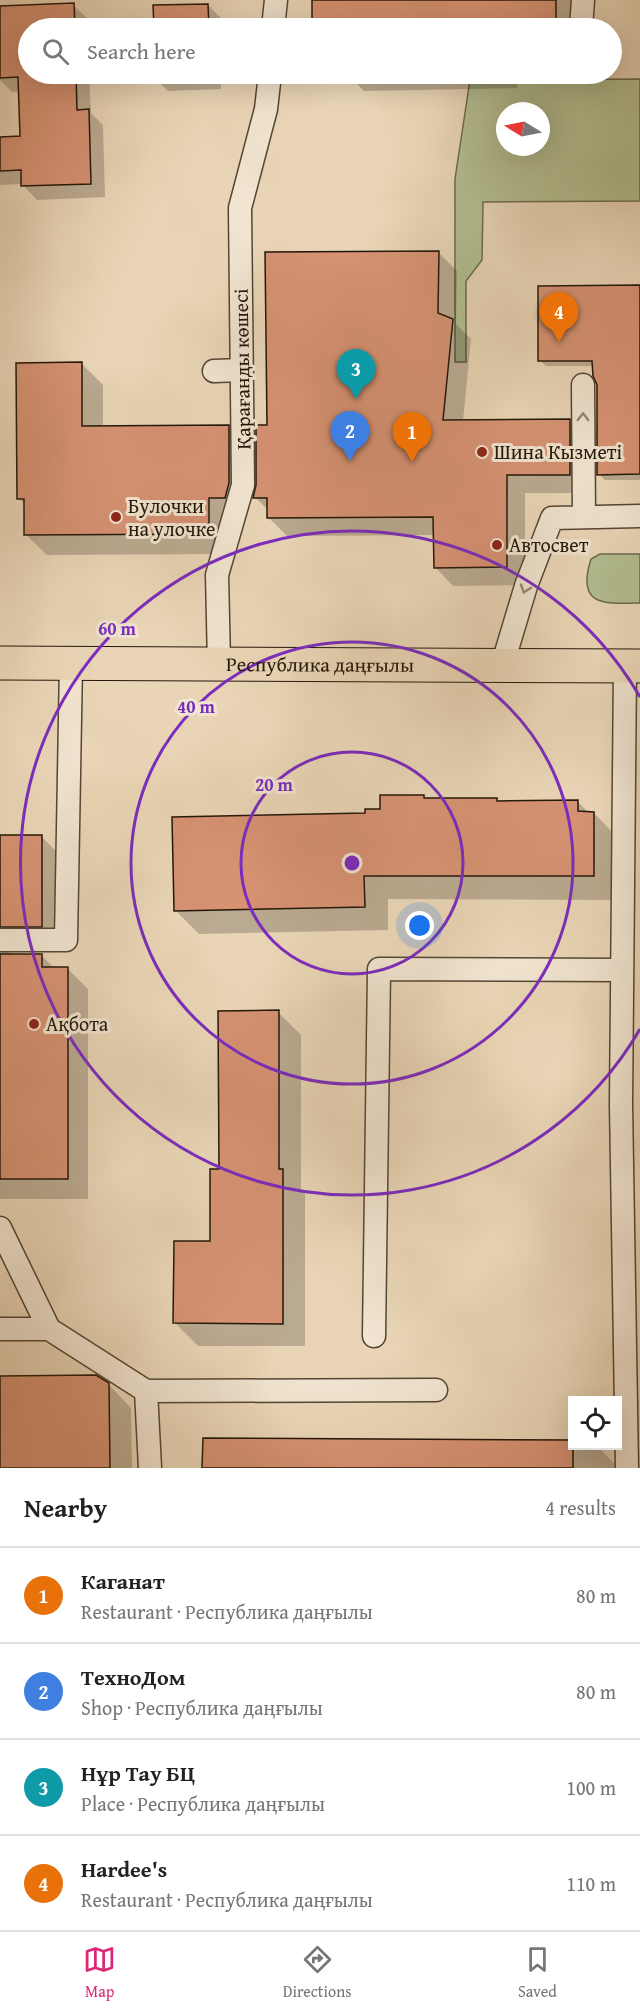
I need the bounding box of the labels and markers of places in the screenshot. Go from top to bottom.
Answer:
pin: 4 [540,292,578,342]
pin: 3 [336,350,376,399]
pin: 2 [330,412,370,461]
pin: 1 [392,412,432,462]
place label: Шина Кызметі [494,437,622,466]
marker: Шина Кызметі [475,445,489,459]
place label: Булочки на улочке [128,491,215,543]
marker: Булочки на улочке [109,510,123,524]
place label: Автосвет [509,530,589,559]
marker: Автосвет [490,538,504,552]
centre of rings [342,853,362,873]
place label: Ақбота [46,1009,109,1038]
marker: Ақбота [27,1017,41,1031]

